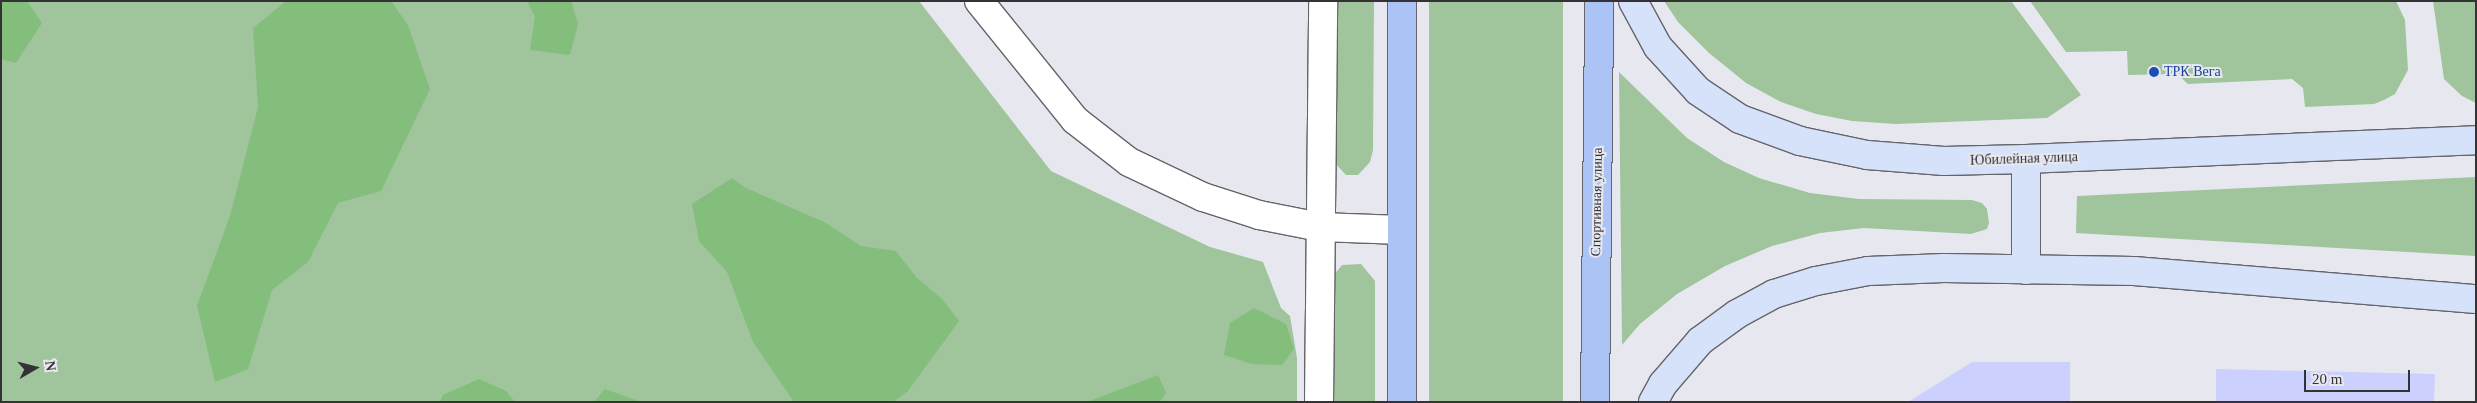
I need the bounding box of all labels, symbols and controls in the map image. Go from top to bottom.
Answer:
place label: ТРК Вега [2164,64,2221,80]
marker: ТРК Вега [2148,66,2160,78]
street label: Спортивная улица [1588,147,1606,257]
street label: Юбилейная улица [1970,149,2078,169]
north arrow [10,343,60,393]
text: N [42,360,58,372]
scale bar [2307,360,2413,392]
text: 20 m [2312,371,2342,387]

